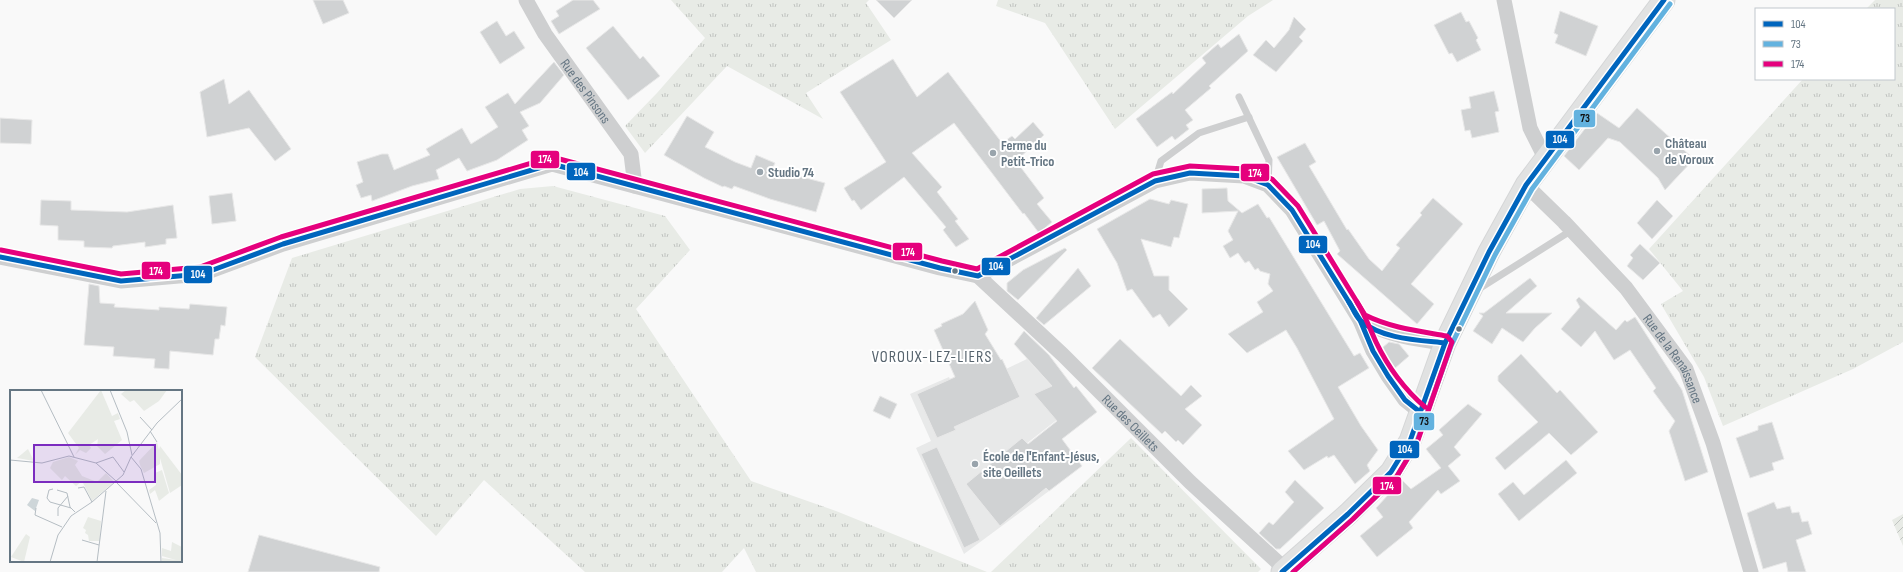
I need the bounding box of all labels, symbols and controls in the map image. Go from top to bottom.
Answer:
legend [1755,8,1895,80]
text: 104 [1791,17,1806,32]
text: 73 [1791,37,1801,52]
street label: Rue des Pinsons [557,56,614,127]
text: 174 [1791,57,1804,72]
line badge: 73 [1573,109,1596,128]
text: 73 [1580,112,1590,125]
line badge: 104 [1545,130,1575,149]
text: 104 [1553,133,1567,146]
place label: Château de Voroux [1665,135,1714,168]
place label: Ferme du Petit-Trico [1001,137,1054,170]
marker: Château de Voroux [1652,146,1662,156]
marker: Ferme du Petit-Trico [988,148,998,158]
line badge: 174 [530,150,560,169]
text: 174 [538,153,552,166]
line badge: 104 [566,162,596,181]
line badge: 174 [1240,163,1270,182]
place label: Studio 74 [768,164,815,181]
text: 104 [574,166,588,179]
marker: Studio 74 [755,167,765,177]
text: 174 [1248,167,1262,180]
line badge: 104 [1298,235,1328,254]
text: 104 [1306,238,1320,251]
line badge: 174 [892,242,923,261]
text: 174 [901,246,915,259]
line badge: 104 [981,257,1011,276]
text: 104 [989,260,1003,273]
line badge: 174 [141,261,171,280]
text: 174 [149,265,163,278]
line badge: 104 [183,265,213,284]
unlabelled marker [950,266,960,276]
text: 104 [191,268,205,281]
street label: Rue de la Renaissance [1639,311,1706,406]
unlabelled marker [1454,324,1464,334]
district label: VOROUX-LEZ-LIERS [872,348,992,367]
inset map [10,390,182,562]
street label: Rue des Oeillets [1098,391,1163,455]
line badge: 73 [1413,412,1435,431]
text: 73 [1419,415,1429,428]
line badge: 104 [1389,440,1420,459]
text: 104 [1398,443,1412,456]
place label: École de l'Enfant-Jésus, site Oeillets [983,448,1100,481]
marker: École de l'Enfant-Jésus, site Oeillets [970,459,980,469]
line badge: 174 [1372,476,1402,495]
text: 174 [1380,480,1394,493]

